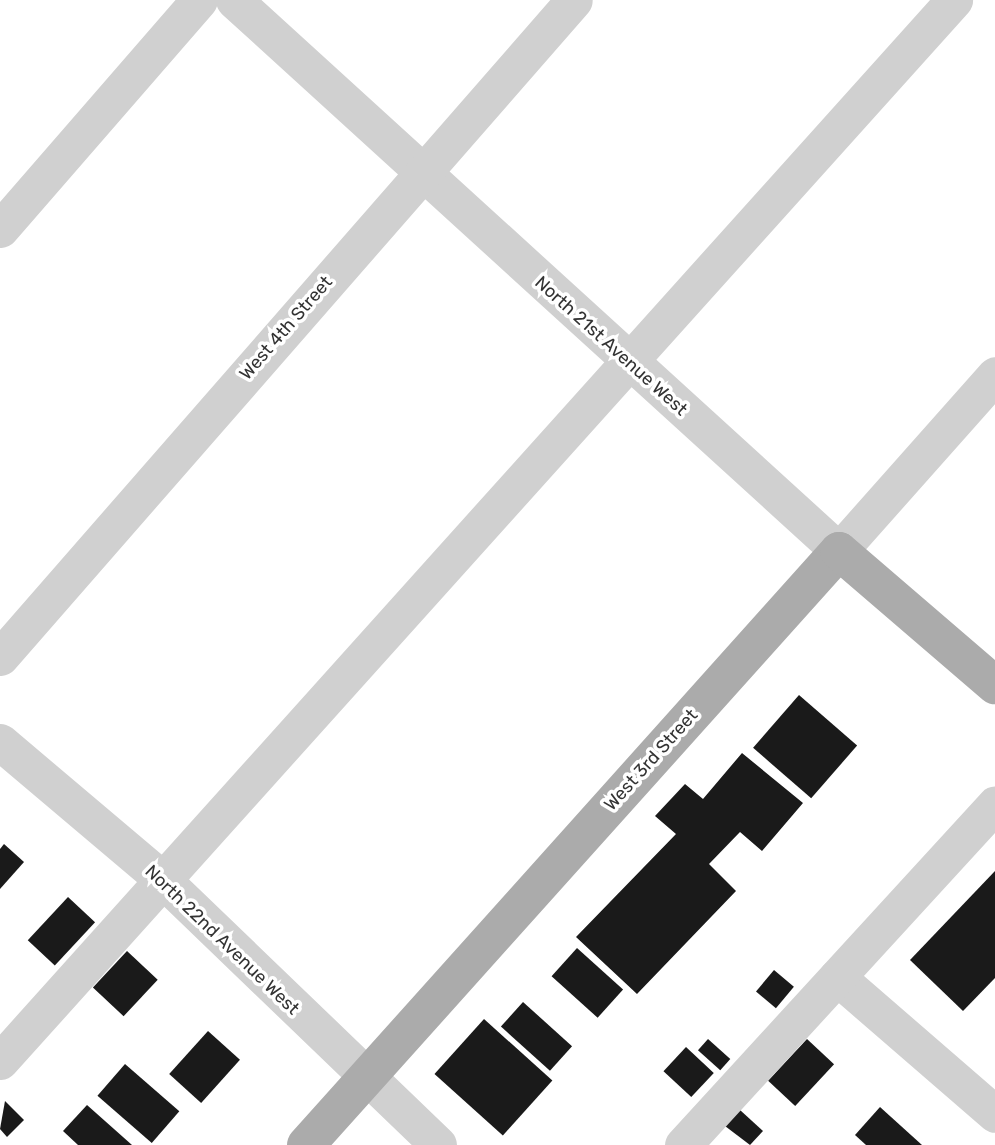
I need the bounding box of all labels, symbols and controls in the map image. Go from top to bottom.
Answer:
street label: North 21st Avenue West [530,271,692,421]
street label: West 4th Street [235,272,337,384]
street label: West 3rd Street [600,705,702,815]
street label: North 22nd Avenue West [140,860,304,1020]

